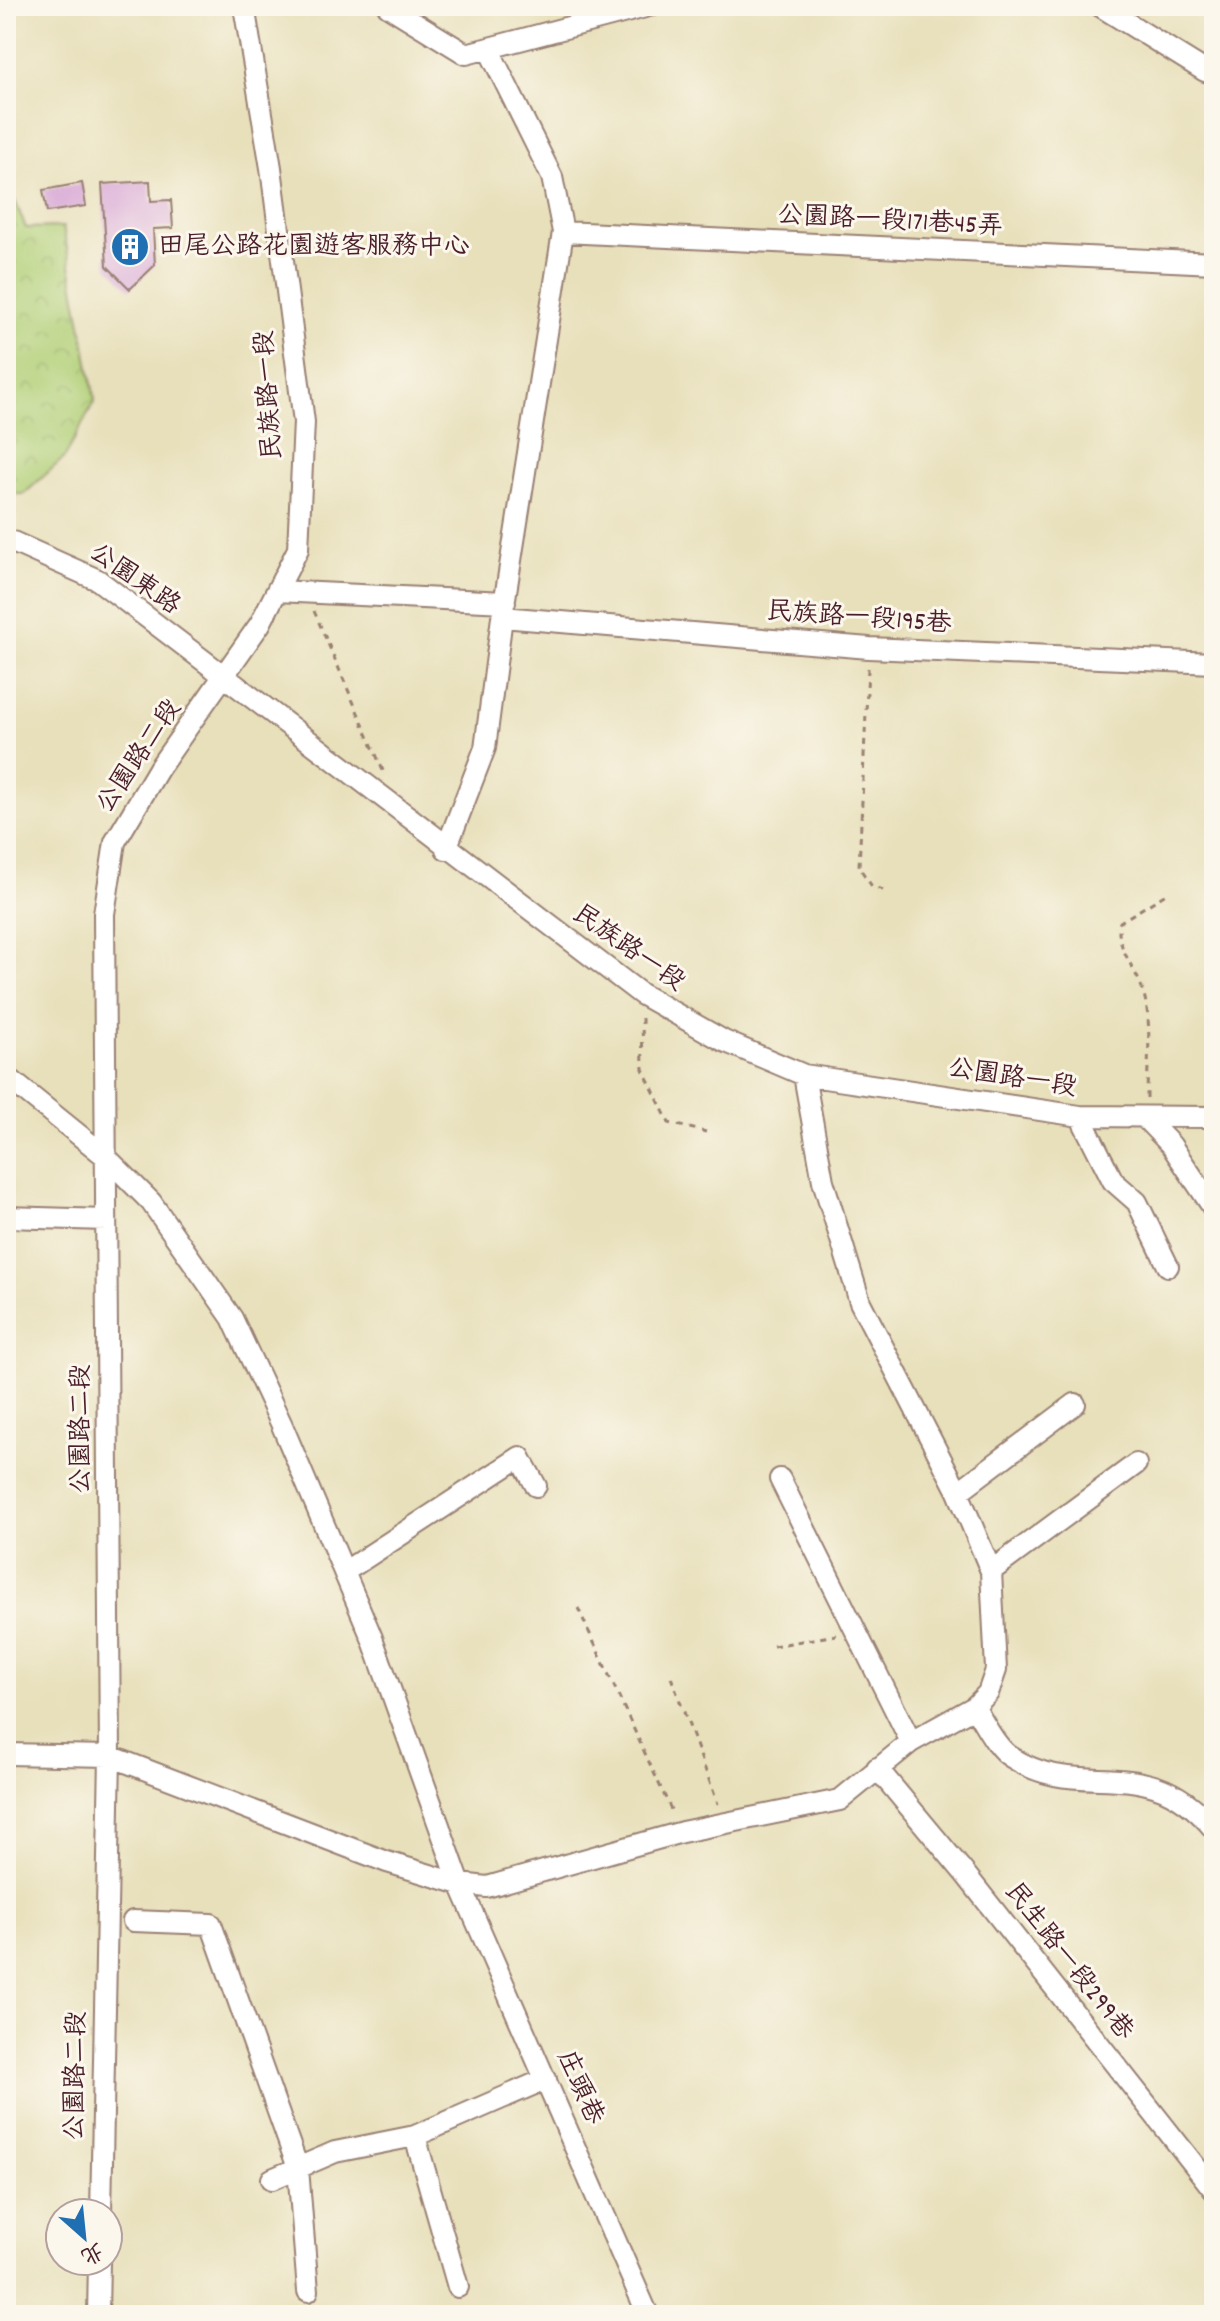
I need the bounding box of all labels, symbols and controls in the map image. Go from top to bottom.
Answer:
street label: 公園路一段171巷45弄 [776,198,1004,246]
building icon: 田尾公路花園遊客服務中心 [109,226,151,268]
place label: 田尾公路花園遊客服務中心 [158,229,470,266]
street label: 民族路一段 [247,329,293,461]
street label: 公園東路 [81,535,187,625]
street label: 民族路一段195巷 [765,594,953,644]
street label: 公園路二段 [88,693,192,821]
street label: 民族路一段 [564,897,692,1001]
street label: 公園路一段 [945,1051,1079,1107]
street label: 公園路二段 [64,1364,101,1494]
street label: 民生路一段299巷 [995,1875,1141,2049]
street label: 公園路二段 [57,2011,97,2141]
street label: 庄頭巷 [546,2045,612,2131]
north arrow [44,2197,124,2277]
text: 北 [75,2233,108,2271]

